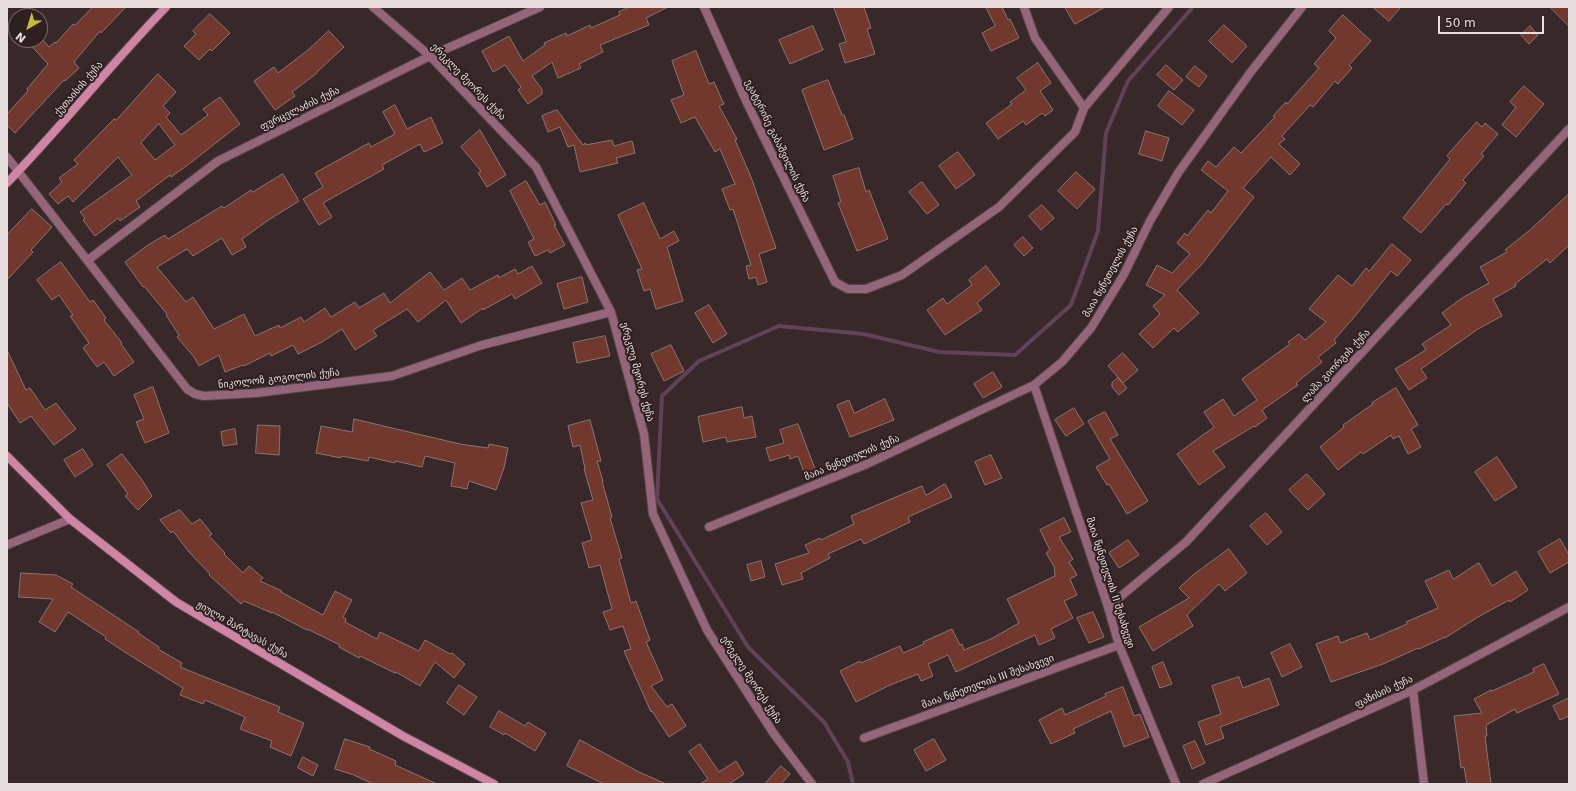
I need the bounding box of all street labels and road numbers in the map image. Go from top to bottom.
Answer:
street label: ერეკლე მეორეს ქუჩა [428,41,508,123]
street label: ქუთაისის ქუჩა [52,59,106,119]
street label: ეკატერინე გაბაშვილის ქუჩა [742,78,812,204]
street label: ფურცელაძის ქუჩა [258,84,342,134]
street label: მაია წყნეთელის ქუჩა [1081,224,1141,320]
street label: ერეკლე მეორეს ქუჩა [618,321,656,423]
street label: ლაშა გიორგის ქუჩა [1299,327,1373,405]
street label: ნიკოლოზ გოგოლის ქუჩა [218,367,340,391]
street label: მაია წყნეთელის ქუჩა [803,432,901,484]
street label: მაია წყნეთელის II შესახვევი [1083,516,1137,650]
street label: ჟიული შარტავას ქუჩა [194,599,290,661]
street label: ერეკლე მეორეს ქუჩა [718,634,784,726]
street label: მაია წყნეთელის III შესახვევი [920,652,1056,712]
street label: ფაზისის ქუჩა [1353,673,1415,711]

